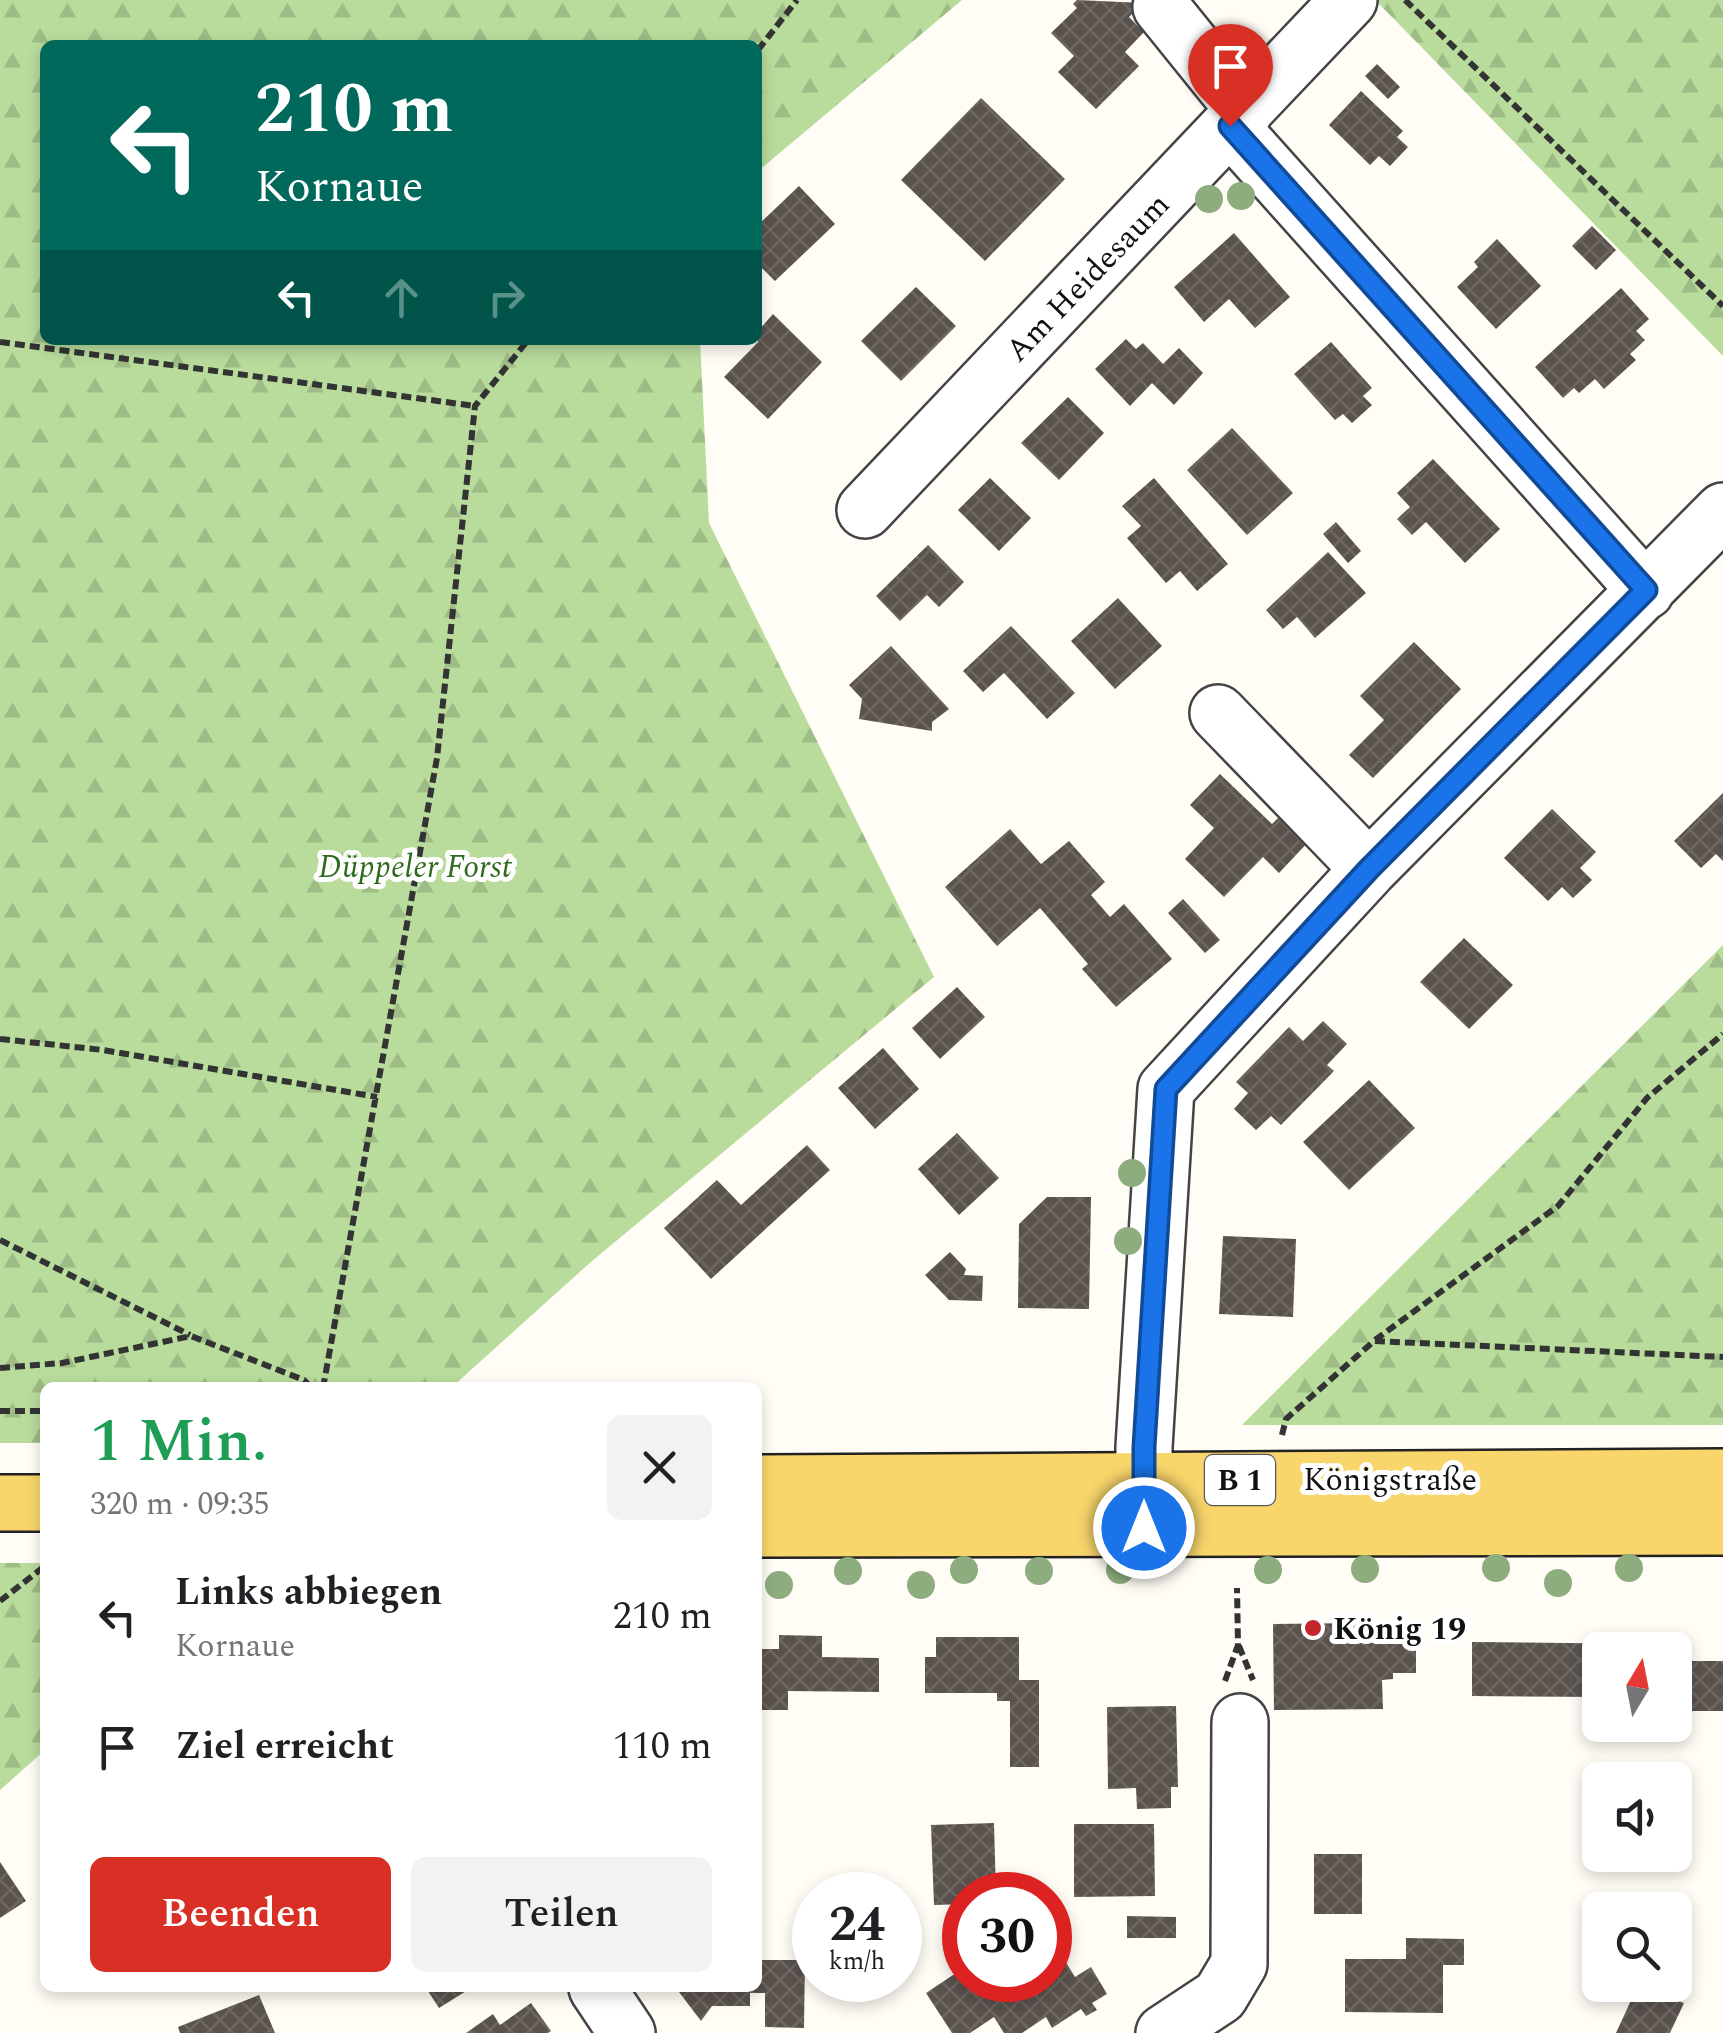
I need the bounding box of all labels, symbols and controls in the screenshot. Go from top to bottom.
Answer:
pin [1188,24,1273,127]
icon: arrive [1203,39,1258,94]
text: 210 m [255,57,453,163]
icon: left [90,80,220,210]
text: Kornaue [255,153,424,222]
street label: Am Heidesaum [994,182,1182,374]
icon: left [269,270,324,325]
icon: ahead [374,270,429,325]
icon: right [479,270,534,325]
park label: Düppeler Forst [318,843,513,892]
text: 1 Min. [90,1396,267,1488]
button: close [607,1415,712,1520]
road number: B 1 [1205,1455,1275,1505]
street label: Königstraße [1303,1456,1477,1505]
position arrow [1092,1476,1196,1580]
text: 320 m · 09:35 [90,1480,270,1529]
text: Links abbiegen [175,1564,442,1622]
text: 210 m [613,1588,712,1646]
icon: left [90,1590,145,1645]
place label: König 19 [1333,1605,1466,1654]
marker: König 19 [1302,1617,1324,1639]
text: Kornaue [175,1622,295,1671]
north arrow [1582,1632,1692,1742]
map controls [1582,1632,1692,2002]
text: Ziel erreicht [175,1718,394,1776]
text: 110 m [613,1718,712,1776]
icon: arrive [90,1720,145,1775]
button: sound [1582,1762,1692,1872]
button: Beenden [90,1857,391,1972]
button: Teilen [411,1857,712,1972]
speed limit sign: 30 [942,1872,1072,2002]
text: 24 [829,1887,885,1963]
button: search [1582,1892,1692,2002]
text: km/h [829,1943,885,1981]

